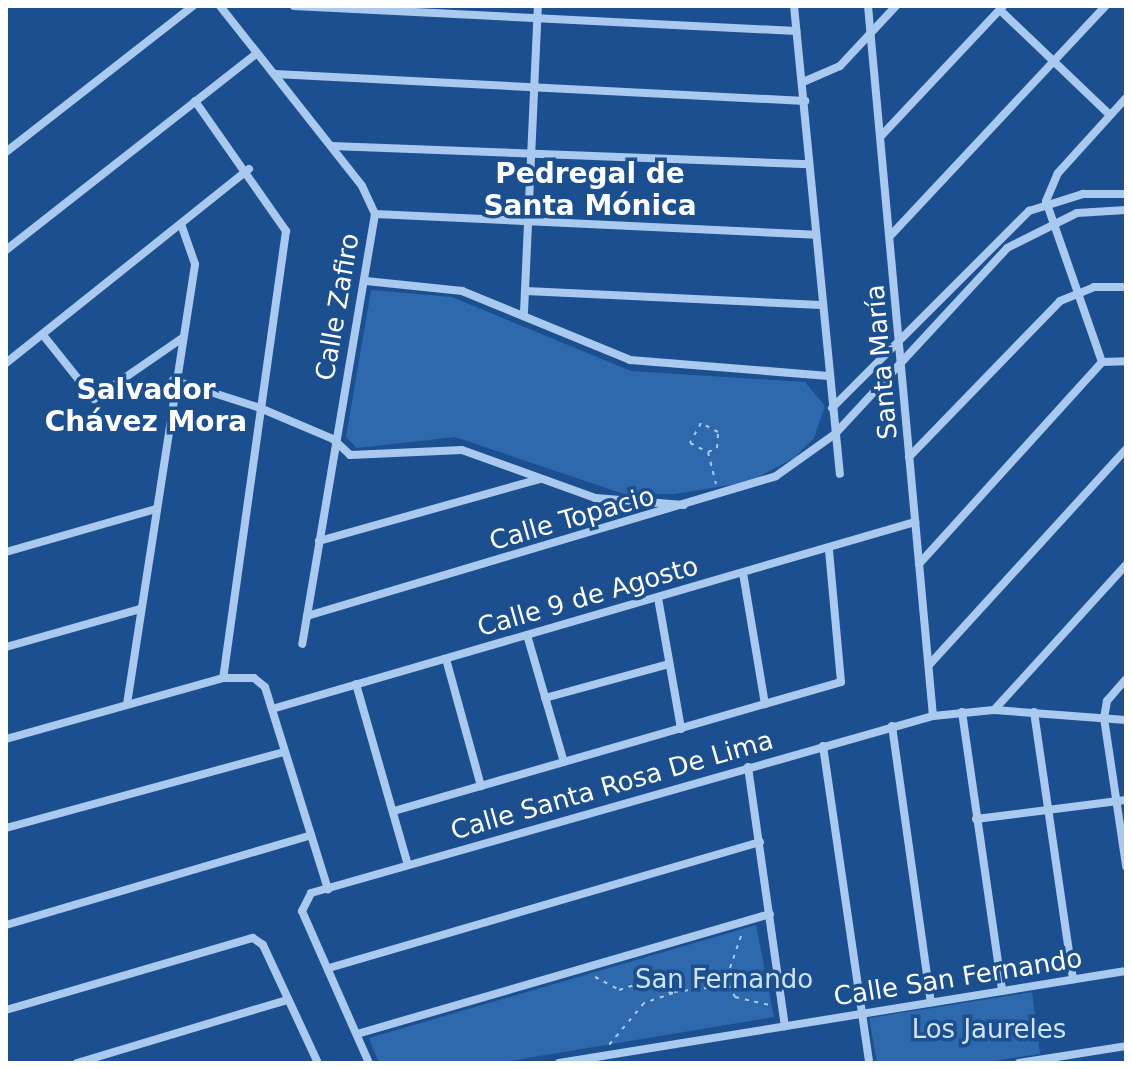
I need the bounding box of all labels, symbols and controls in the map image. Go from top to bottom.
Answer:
district label: Pedregal de Santa Mónica [483,157,697,223]
street label: Calle Zafiro [310,231,366,383]
street label: Santa María [860,283,904,441]
district label: Salvador Chávez Mora [45,373,247,439]
street label: Calle Topacio [486,481,658,557]
street label: Calle 9 de Agosto [474,551,702,643]
street label: Calle Santa Rosa De Lima [447,725,777,847]
street label: Calle San Fernando [832,943,1084,1013]
park label: San Fernando [635,964,813,996]
park label: Los Jaureles [912,1014,1066,1046]

